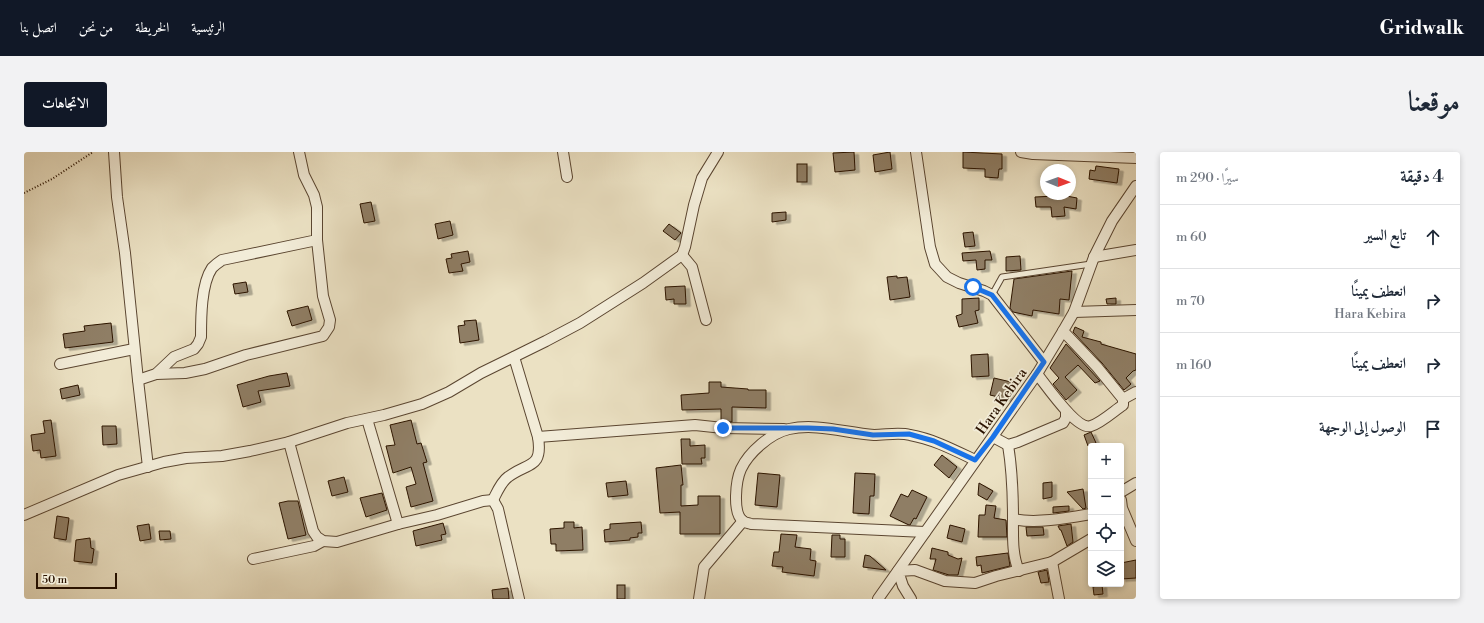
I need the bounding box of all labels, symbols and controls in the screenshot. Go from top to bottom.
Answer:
text: Gridwalk [1380,16,1464,40]
text: اتصل بنا [20,19,57,37]
text: من نحن [79,19,113,37]
text: الخريطة [135,19,169,37]
text: الرئيسية [191,19,225,37]
button: الاتجاهات [24,82,107,127]
text: موقعنا [1408,85,1460,120]
north arrow [1040,164,1076,200]
text: 4 دقيقة [1400,166,1444,188]
text: سيرًا · 290 m [1176,170,1239,186]
text: تابع السير [1364,226,1406,245]
icon: ahead [1422,226,1444,248]
text: 60 m [1176,229,1207,245]
route start [964,278,982,296]
text: انعطف يمينًا [1351,282,1406,301]
icon: right [1422,290,1444,312]
text: 70 m [1176,293,1205,309]
text: Hara Kebira [1334,306,1406,322]
text: انعطف يمينًا [1351,354,1406,373]
icon: right [1422,354,1444,376]
text: 160 m [1176,357,1212,373]
street label: Hara Kebira [972,364,1032,438]
text: الوصول إلى الوجهة [1319,418,1406,437]
icon: arrive [1422,418,1444,440]
route end [714,419,732,437]
map controls [1088,443,1124,587]
button: + [1088,443,1124,479]
button: − [1088,479,1124,515]
button: locate [1088,515,1124,551]
button: layers [1088,551,1124,587]
scale bar [36,571,117,590]
text: 50 m [42,573,67,587]

